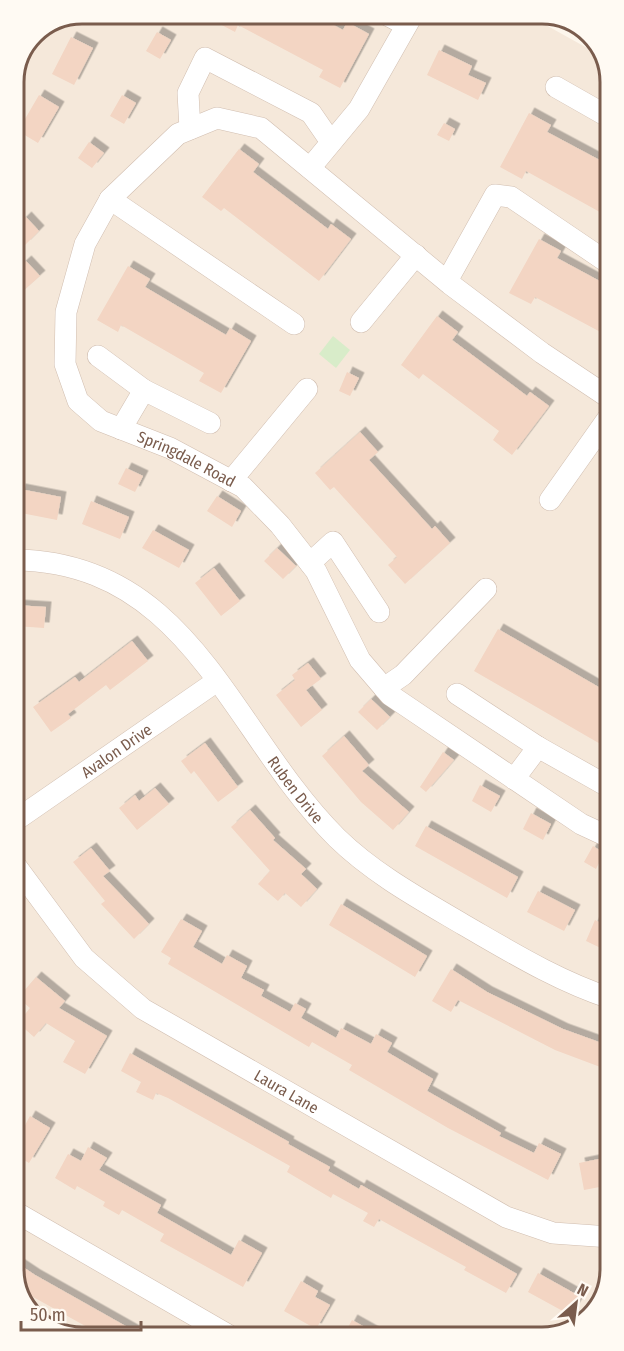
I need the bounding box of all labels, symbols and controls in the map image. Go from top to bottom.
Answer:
street label: Springdale Road [135,427,239,491]
street label: Avalon Drive [77,720,155,782]
street label: Ruben Drive [264,752,328,827]
street label: Laura Lane [251,1065,322,1117]
north arrow [546,1273,606,1333]
text: N [574,1280,592,1301]
scale bar [21,1294,141,1332]
text: 50 m [30,1304,66,1326]

